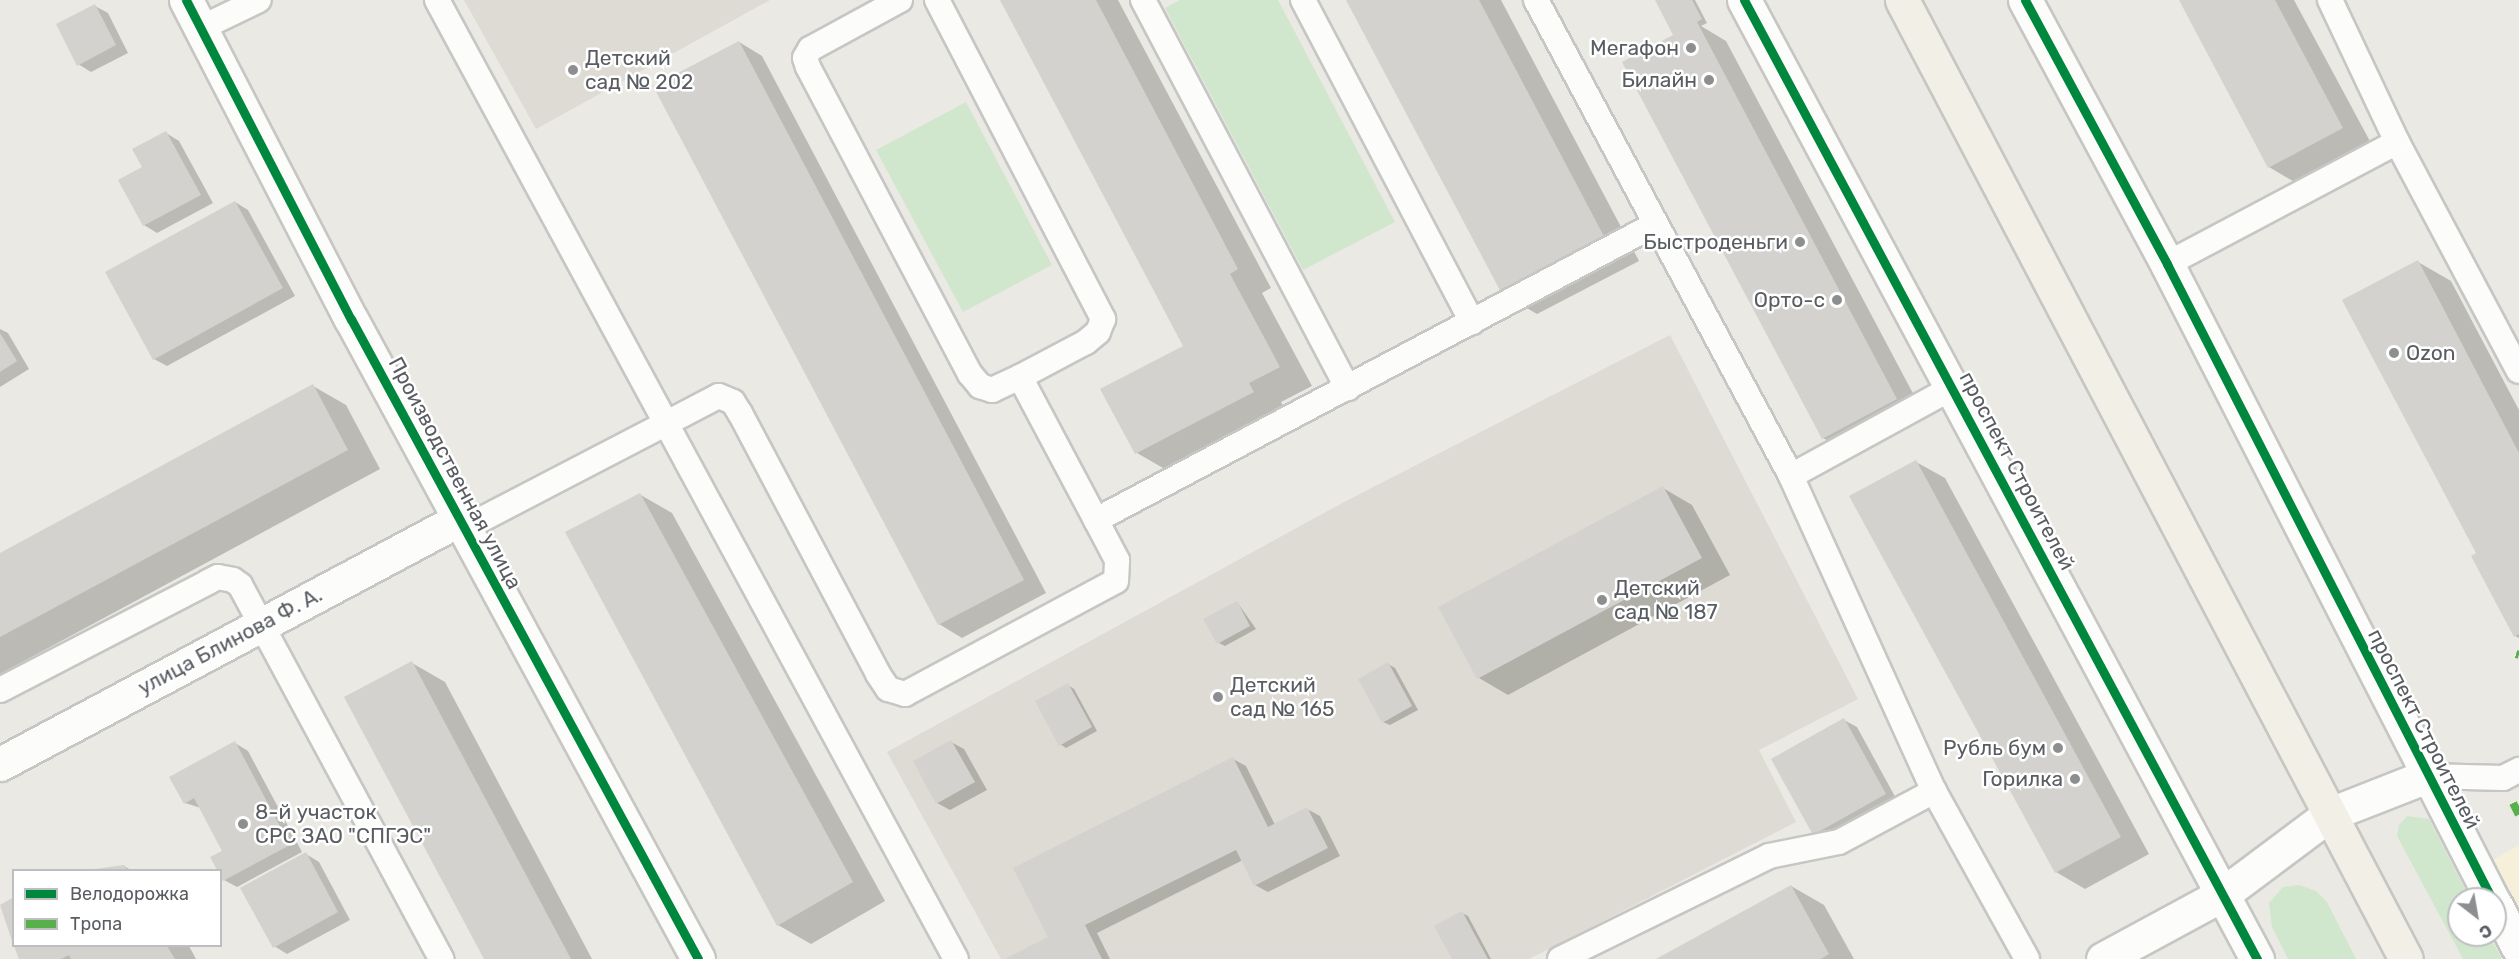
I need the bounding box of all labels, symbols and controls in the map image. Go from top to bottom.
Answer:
place label: Мегафон [1590,35,1679,61]
marker: Мегафон [1684,41,1698,55]
place label: Детский сад № 202 [585,45,693,95]
marker: Детский сад № 202 [566,63,580,77]
place label: Билайн [1621,67,1697,93]
marker: Билайн [1702,73,1716,87]
place label: Быстроденьги [1643,229,1788,255]
marker: Быстроденьги [1793,235,1807,249]
place label: Орто-с [1754,287,1825,313]
marker: Орто-с [1830,293,1844,307]
place label: Ozon [2406,340,2456,366]
marker: Ozon [2387,346,2401,360]
street label: Производственная улица [383,352,527,594]
street label: проспект Строителей [1954,367,2080,575]
place label: Детский сад № 187 [1614,575,1717,625]
street label: улица Блинова Ф. А. [134,582,326,700]
marker: Детский сад № 187 [1595,593,1609,607]
street label: проспект Строителей [2363,625,2485,833]
place label: Детский сад № 165 [1230,672,1334,722]
marker: Детский сад № 165 [1211,690,1225,704]
place label: Рубль бум [1943,735,2046,761]
marker: Рубль бум [2051,741,2065,755]
place label: Горилка [1982,766,2063,792]
marker: Горилка [2068,772,2082,786]
place label: 8-й участок СРС ЗАО "СПГЭС" [255,799,431,849]
marker: 8-й участок СРС ЗАО "СПГЭС" [236,817,250,831]
legend [12,869,222,947]
text: Велодорожка [70,883,189,905]
north arrow [2447,887,2507,947]
text: Тропа [70,913,122,935]
text: С [2476,920,2495,942]

